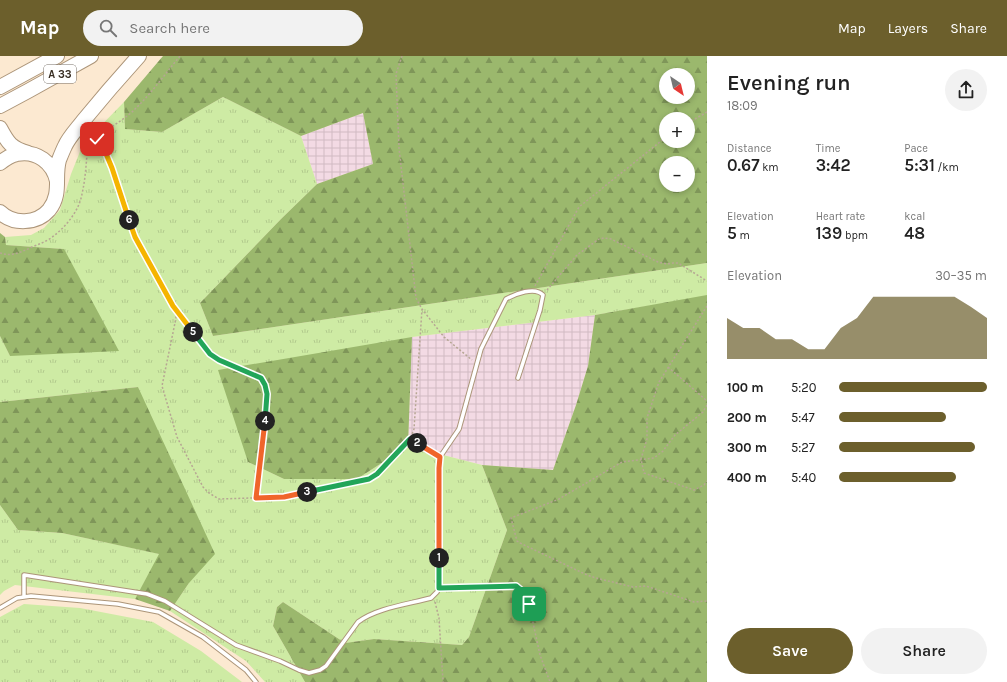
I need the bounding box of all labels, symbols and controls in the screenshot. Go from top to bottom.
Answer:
search box [83,10,363,46]
text: Map [20,17,59,39]
icon: search [97,17,119,39]
text: Search here [129,19,210,37]
text: Map [838,20,866,37]
text: Layers [888,20,928,37]
text: Share [950,20,987,37]
road number: A 33 [44,65,76,83]
north arrow [659,68,695,104]
map controls [659,68,695,192]
button: share [945,69,987,111]
text: Evening run [727,70,851,96]
text: 18:09 [727,98,758,113]
button: + [659,112,695,148]
pin [80,122,114,156]
icon: check [86,128,108,150]
text: Distance [727,142,771,155]
text: Time [816,142,840,155]
text: Pace [904,142,928,155]
text: 0.67 [727,155,760,175]
text: 3:42 [816,155,851,175]
text: 5:31 [904,155,935,175]
button: − [659,156,695,192]
text: km [760,161,779,174]
text: /km [935,161,959,174]
pin: 6 [119,210,139,230]
text: Elevation [727,210,774,223]
text: Heart rate [816,210,865,223]
text: kcal [904,210,925,223]
text: 6 [126,213,132,226]
text: 5 [727,223,737,243]
text: 139 [816,223,842,243]
text: 48 [904,223,925,243]
text: m [737,229,750,242]
text: bpm [842,229,868,242]
text: Elevation [727,268,782,283]
text: 30–35 m [935,268,987,283]
pin: 5 [183,322,203,342]
text: 5 [190,325,196,338]
text: 100 m [727,380,764,395]
text: 5:20 [791,380,817,395]
text: 200 m [727,410,767,425]
text: 5:47 [791,410,815,425]
pin: 4 [255,411,275,431]
text: 4 [262,414,268,427]
pin: 2 [407,433,427,453]
text: 2 [414,436,420,449]
text: 300 m [727,440,767,455]
text: 5:27 [791,440,815,455]
text: 400 m [727,470,767,485]
text: 5:40 [791,470,816,485]
pin: 3 [297,482,317,502]
text: 3 [304,485,310,498]
pin: 1 [429,548,449,568]
text: 1 [437,551,441,564]
pin [512,587,546,621]
icon: arrive [518,593,540,615]
button: Save [727,628,853,674]
button: Share [861,628,987,674]

